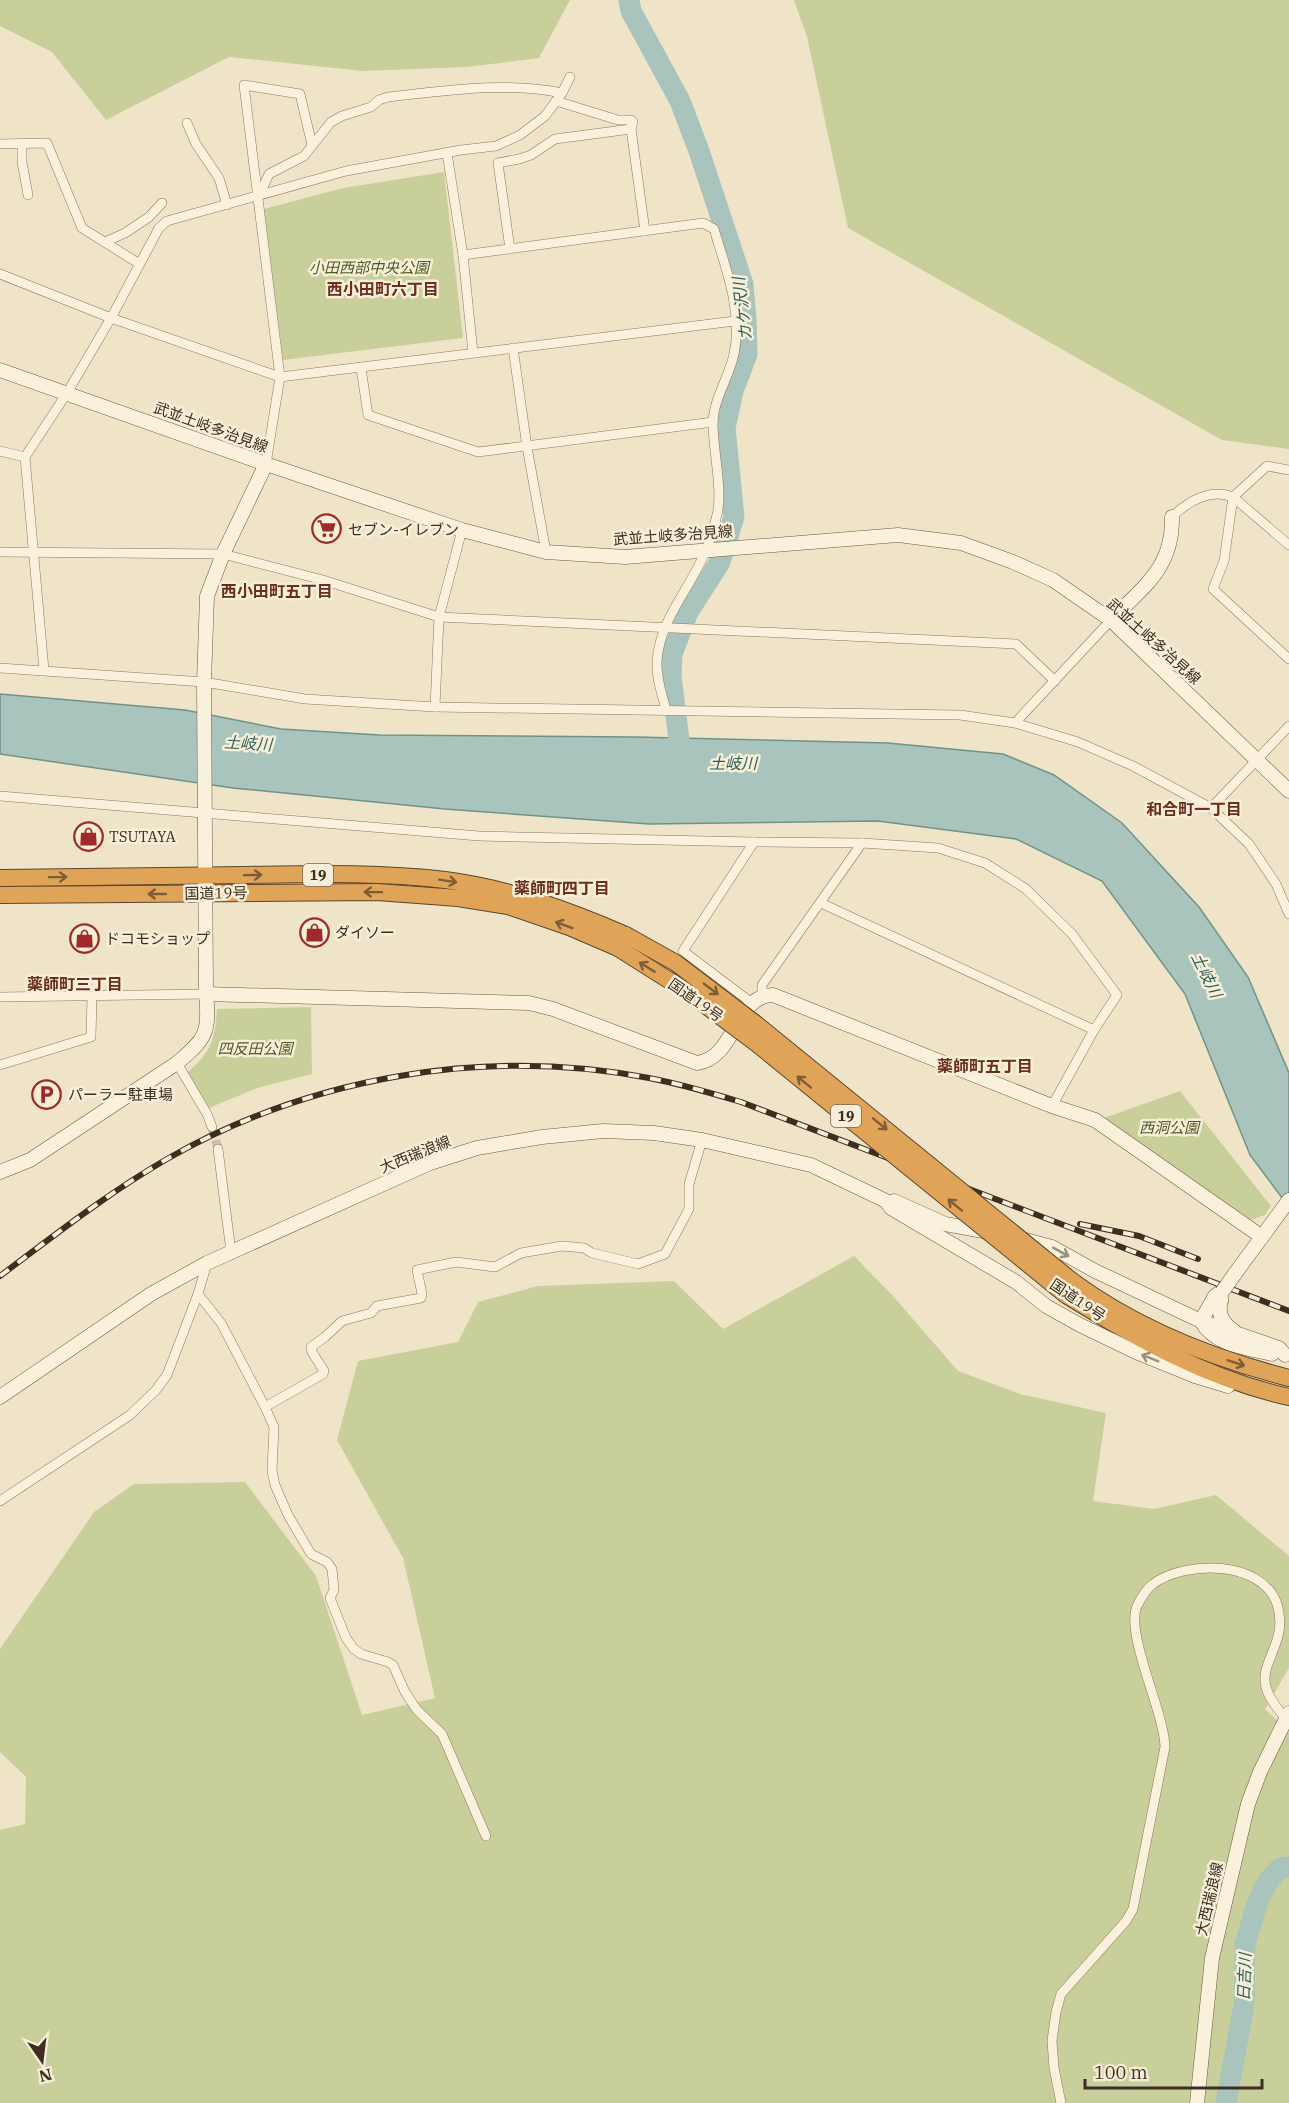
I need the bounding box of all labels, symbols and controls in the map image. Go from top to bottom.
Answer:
park label: 小田西部中央公園 [309,258,431,277]
water label: カケ沢川 [728,274,756,342]
district label: 西小田町六丁目 [327,279,439,299]
street label: 武並土岐多治見線 [151,398,271,456]
supermarket icon: セブン-イレブン [311,513,343,545]
place label: セブン-イレブン [348,520,459,539]
street label: 武並土岐多治見線 [612,521,734,549]
district label: 西小田町五丁目 [221,581,333,601]
street label: 武並土岐多治見線 [1103,594,1205,688]
water label: 土岐川 [224,732,274,754]
water label: 土岐川 [709,753,759,773]
district label: 和合町一丁目 [1146,799,1242,819]
shop icon: TSUTAYA [72,820,104,852]
place label: TSUTAYA [109,827,177,846]
road number: 19 [303,864,333,886]
one-way arrow [243,869,263,881]
one-way arrow [48,872,68,883]
one-way arrow [438,876,458,887]
district label: 薬師町四丁目 [514,878,610,898]
street label: 国道19号 [184,883,248,903]
one-way arrow [363,886,383,898]
one-way arrow [147,888,167,900]
shop icon: ダイソー [298,916,330,948]
one-way arrow [555,919,574,930]
shop icon: ドコモショップ [68,922,100,954]
place label: ダイソー [335,923,395,942]
place label: ドコモショップ [105,929,210,948]
water label: 土岐川 [1187,949,1227,1003]
one-way arrow [639,960,656,972]
district label: 薬師町三丁目 [27,974,123,994]
street label: 国道19号 [665,974,727,1026]
one-way arrow [702,983,718,996]
park label: 四反田公園 [217,1039,294,1058]
district label: 薬師町五丁目 [937,1056,1033,1076]
one-way arrow [796,1076,812,1089]
parking icon: パーラー駐車場 [31,1078,63,1110]
place label: パーラー駐車場 [68,1085,173,1104]
road number: 19 [831,1105,861,1127]
one-way arrow [872,1117,888,1130]
park label: 西洞公園 [1139,1118,1201,1137]
street label: 大西瑞浪線 [377,1131,453,1177]
one-way arrow [948,1198,963,1212]
one-way arrow [1052,1246,1069,1258]
street label: 国道19号 [1047,1275,1109,1325]
one-way arrow [1141,1352,1160,1363]
one-way arrow [1226,1358,1245,1369]
street label: 大西瑞浪線 [1191,1860,1227,1938]
water label: 日吉川 [1233,1951,1255,2001]
north arrow [12,2031,72,2091]
scale bar [1085,2052,1262,2090]
text: 100 m [1094,2061,1148,2084]
text: N [37,2064,54,2087]

